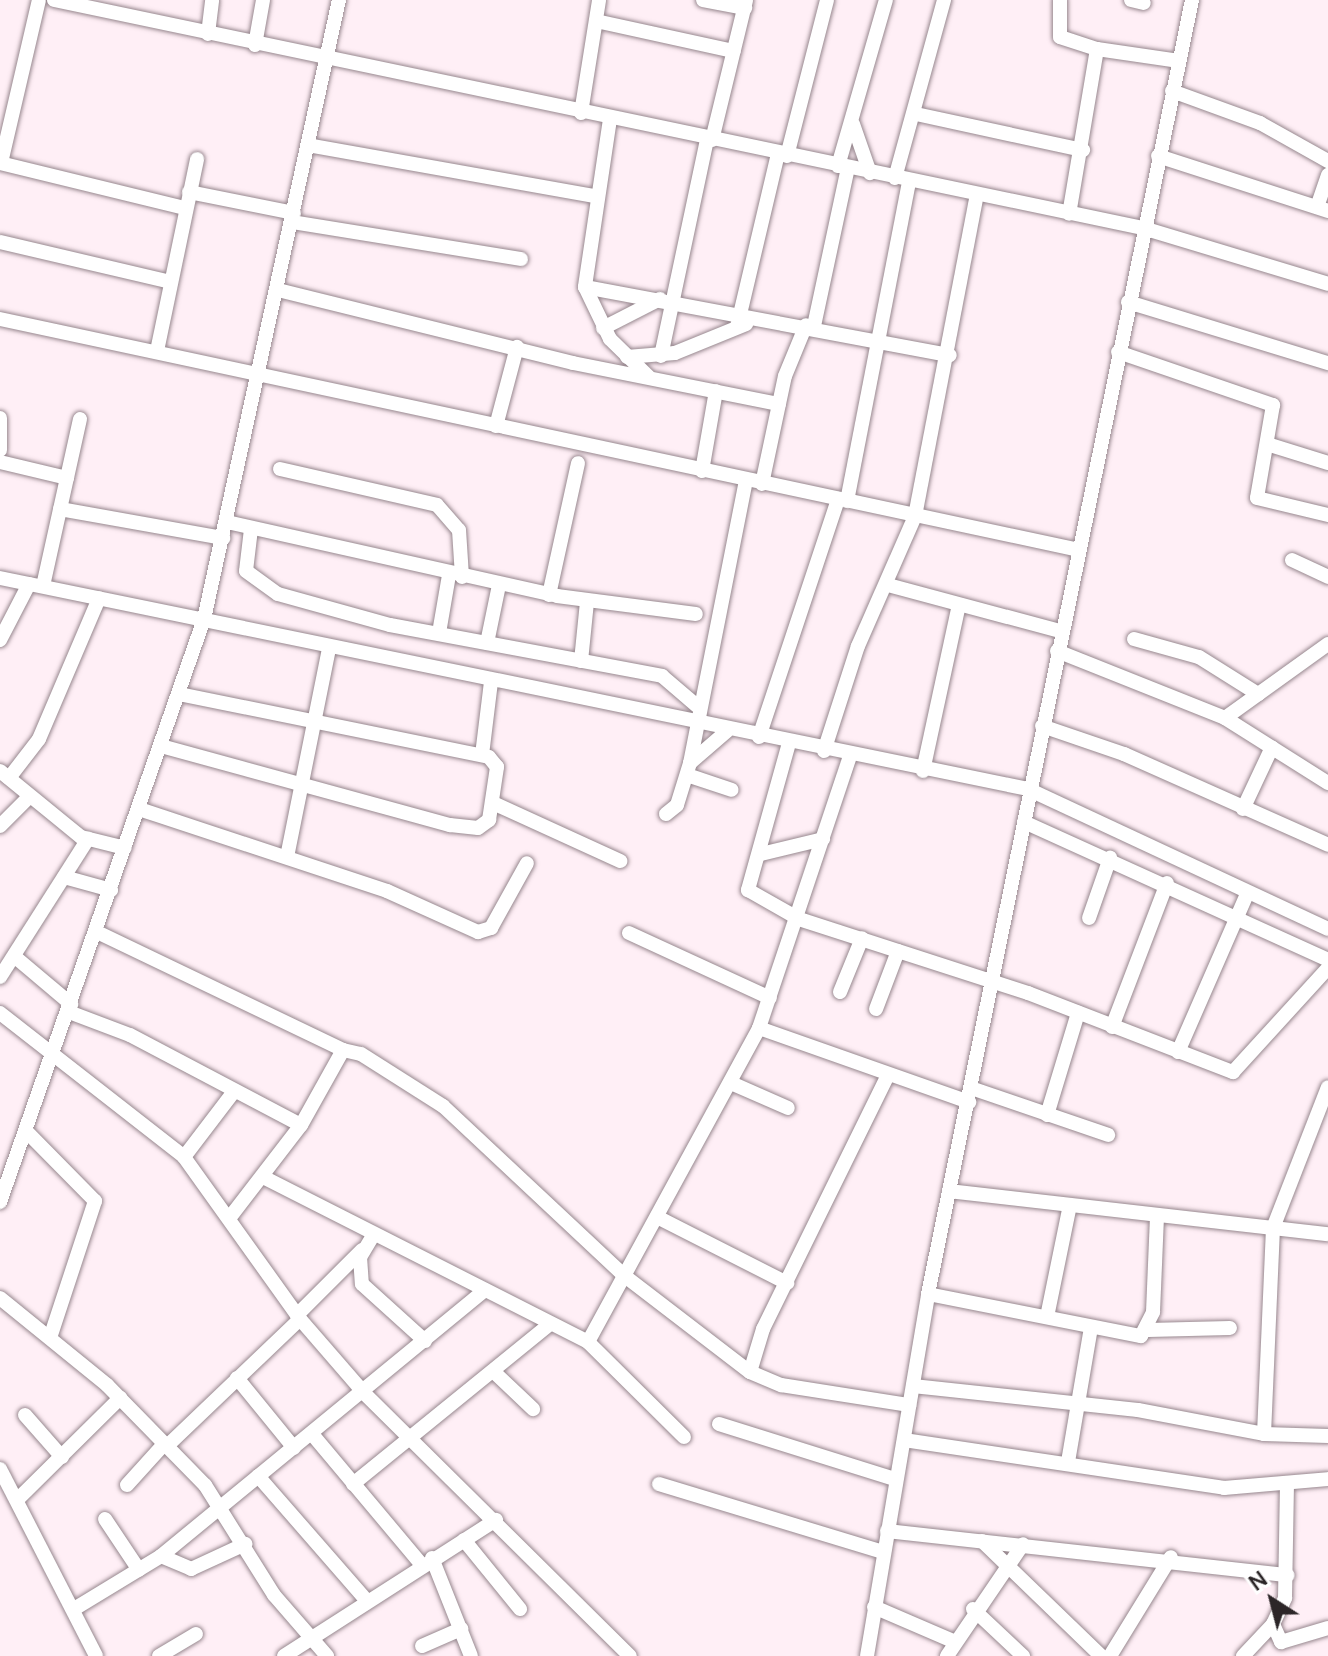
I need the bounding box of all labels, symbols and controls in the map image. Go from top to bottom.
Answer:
north arrow [1232,1560,1312,1640]
text: N [1243,1564,1273,1597]

